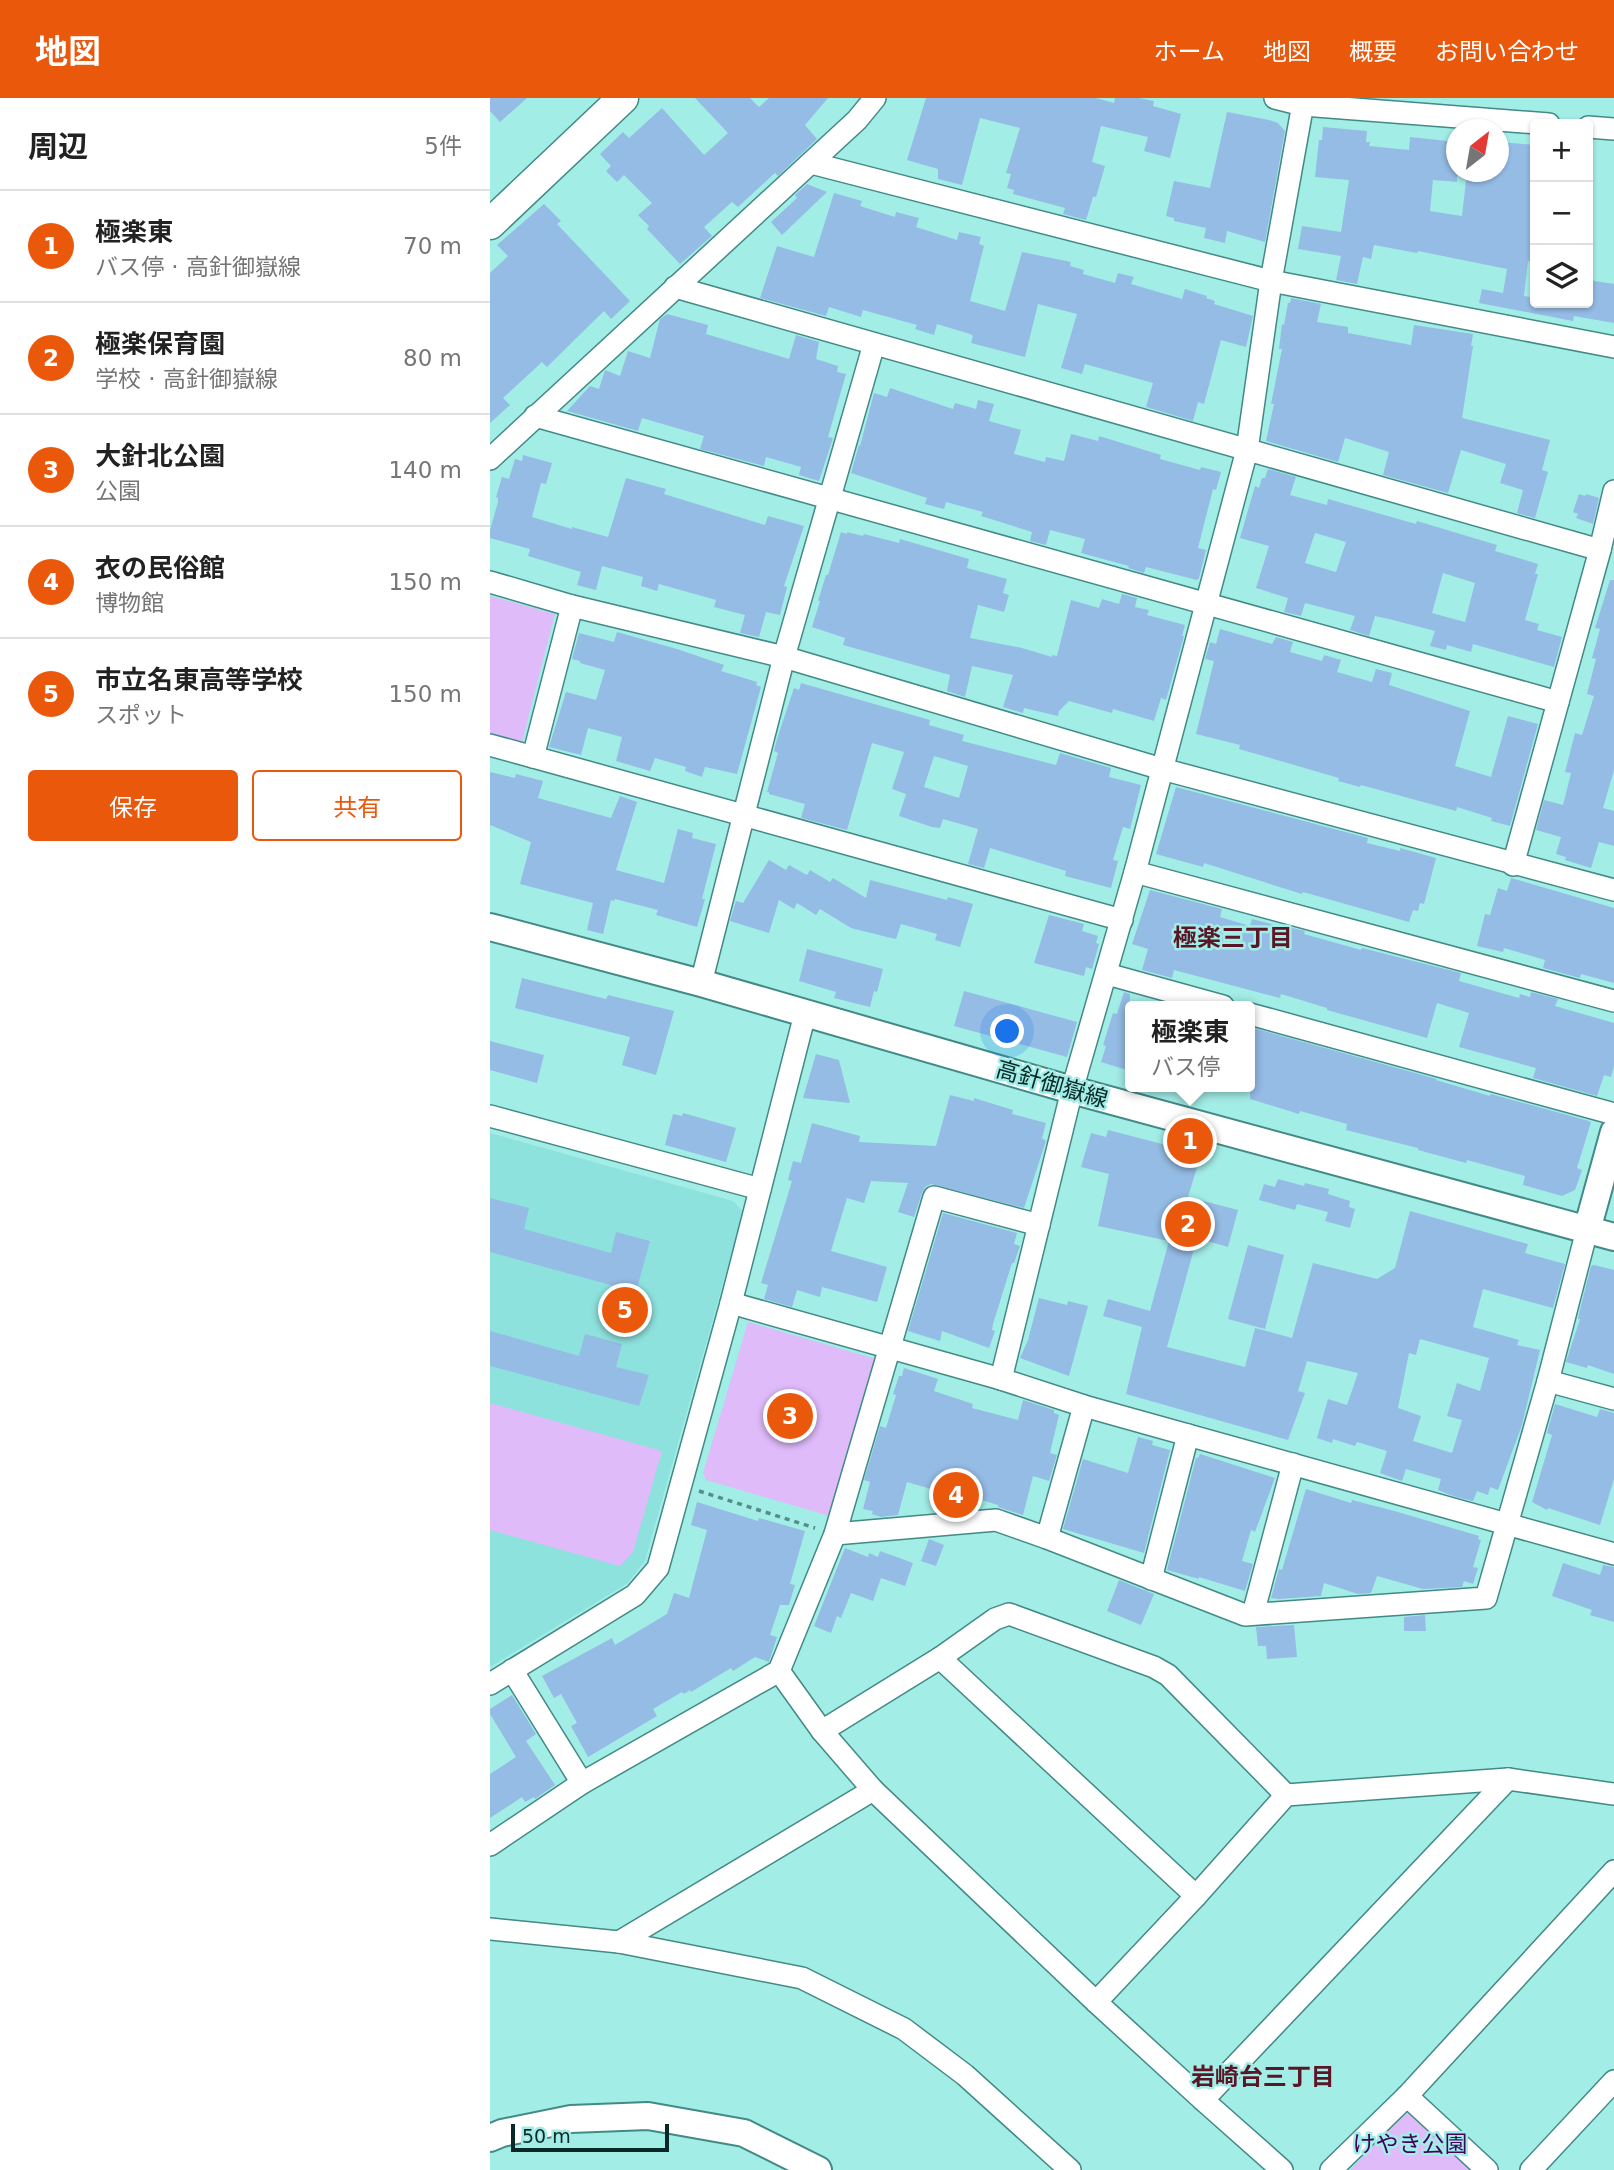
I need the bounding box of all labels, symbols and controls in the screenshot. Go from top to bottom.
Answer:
text: 地図 [35,32,101,71]
text: ホーム [1154,38,1225,66]
text: 地図 [1263,38,1311,66]
text: 概要 [1349,38,1397,66]
text: お問い合わせ [1435,38,1579,66]
north arrow [1446,119,1509,182]
map controls [1530,119,1593,308]
button: + [1530,119,1593,182]
text: 周辺 [28,129,88,164]
text: 5件 [424,133,462,159]
button: − [1530,182,1593,245]
text: 極楽東 [95,217,173,247]
text: 1 [43,233,59,259]
text: 70 m [403,233,462,259]
button: layers [1530,245,1593,308]
text: バス停 · 高針御嶽線 [95,254,301,280]
text: 極楽保育園 [95,329,225,359]
text: 2 [43,345,59,371]
text: 80 m [403,345,462,371]
text: 学校 · 高針御嶽線 [95,366,278,392]
text: 大針北公園 [95,441,225,471]
text: 3 [43,457,59,483]
text: 140 m [388,457,462,483]
text: 公園 [95,478,141,504]
text: 衣の民俗館 [95,553,225,583]
text: 4 [43,569,59,595]
text: 150 m [388,569,462,595]
text: 博物館 [95,590,164,616]
text: 市立名東高等学校 [95,665,303,695]
text: 5 [43,681,59,707]
text: 150 m [388,681,462,707]
text: スポット [95,702,187,728]
button: 保存 [28,770,238,841]
button: 共有 [252,770,462,841]
district label: 極楽三丁目 [1173,924,1293,952]
popup [1125,1001,1255,1092]
your location [990,1014,1024,1048]
text: 極楽東 [1151,1017,1229,1047]
text: バス停 [1151,1054,1220,1080]
street label: 高針御嶽線 [993,1056,1111,1112]
pin: 1 [1167,1115,1213,1167]
pin: 2 [1165,1198,1211,1250]
pin: 5 [602,1284,648,1336]
pin: 3 [767,1390,813,1442]
pin: 4 [933,1469,979,1521]
district label: 岩崎台三丁目 [1191,2063,1335,2091]
scale bar [511,2121,668,2153]
text: 50 m [522,2125,571,2147]
park label: けやき公園 [1353,2131,1468,2157]

